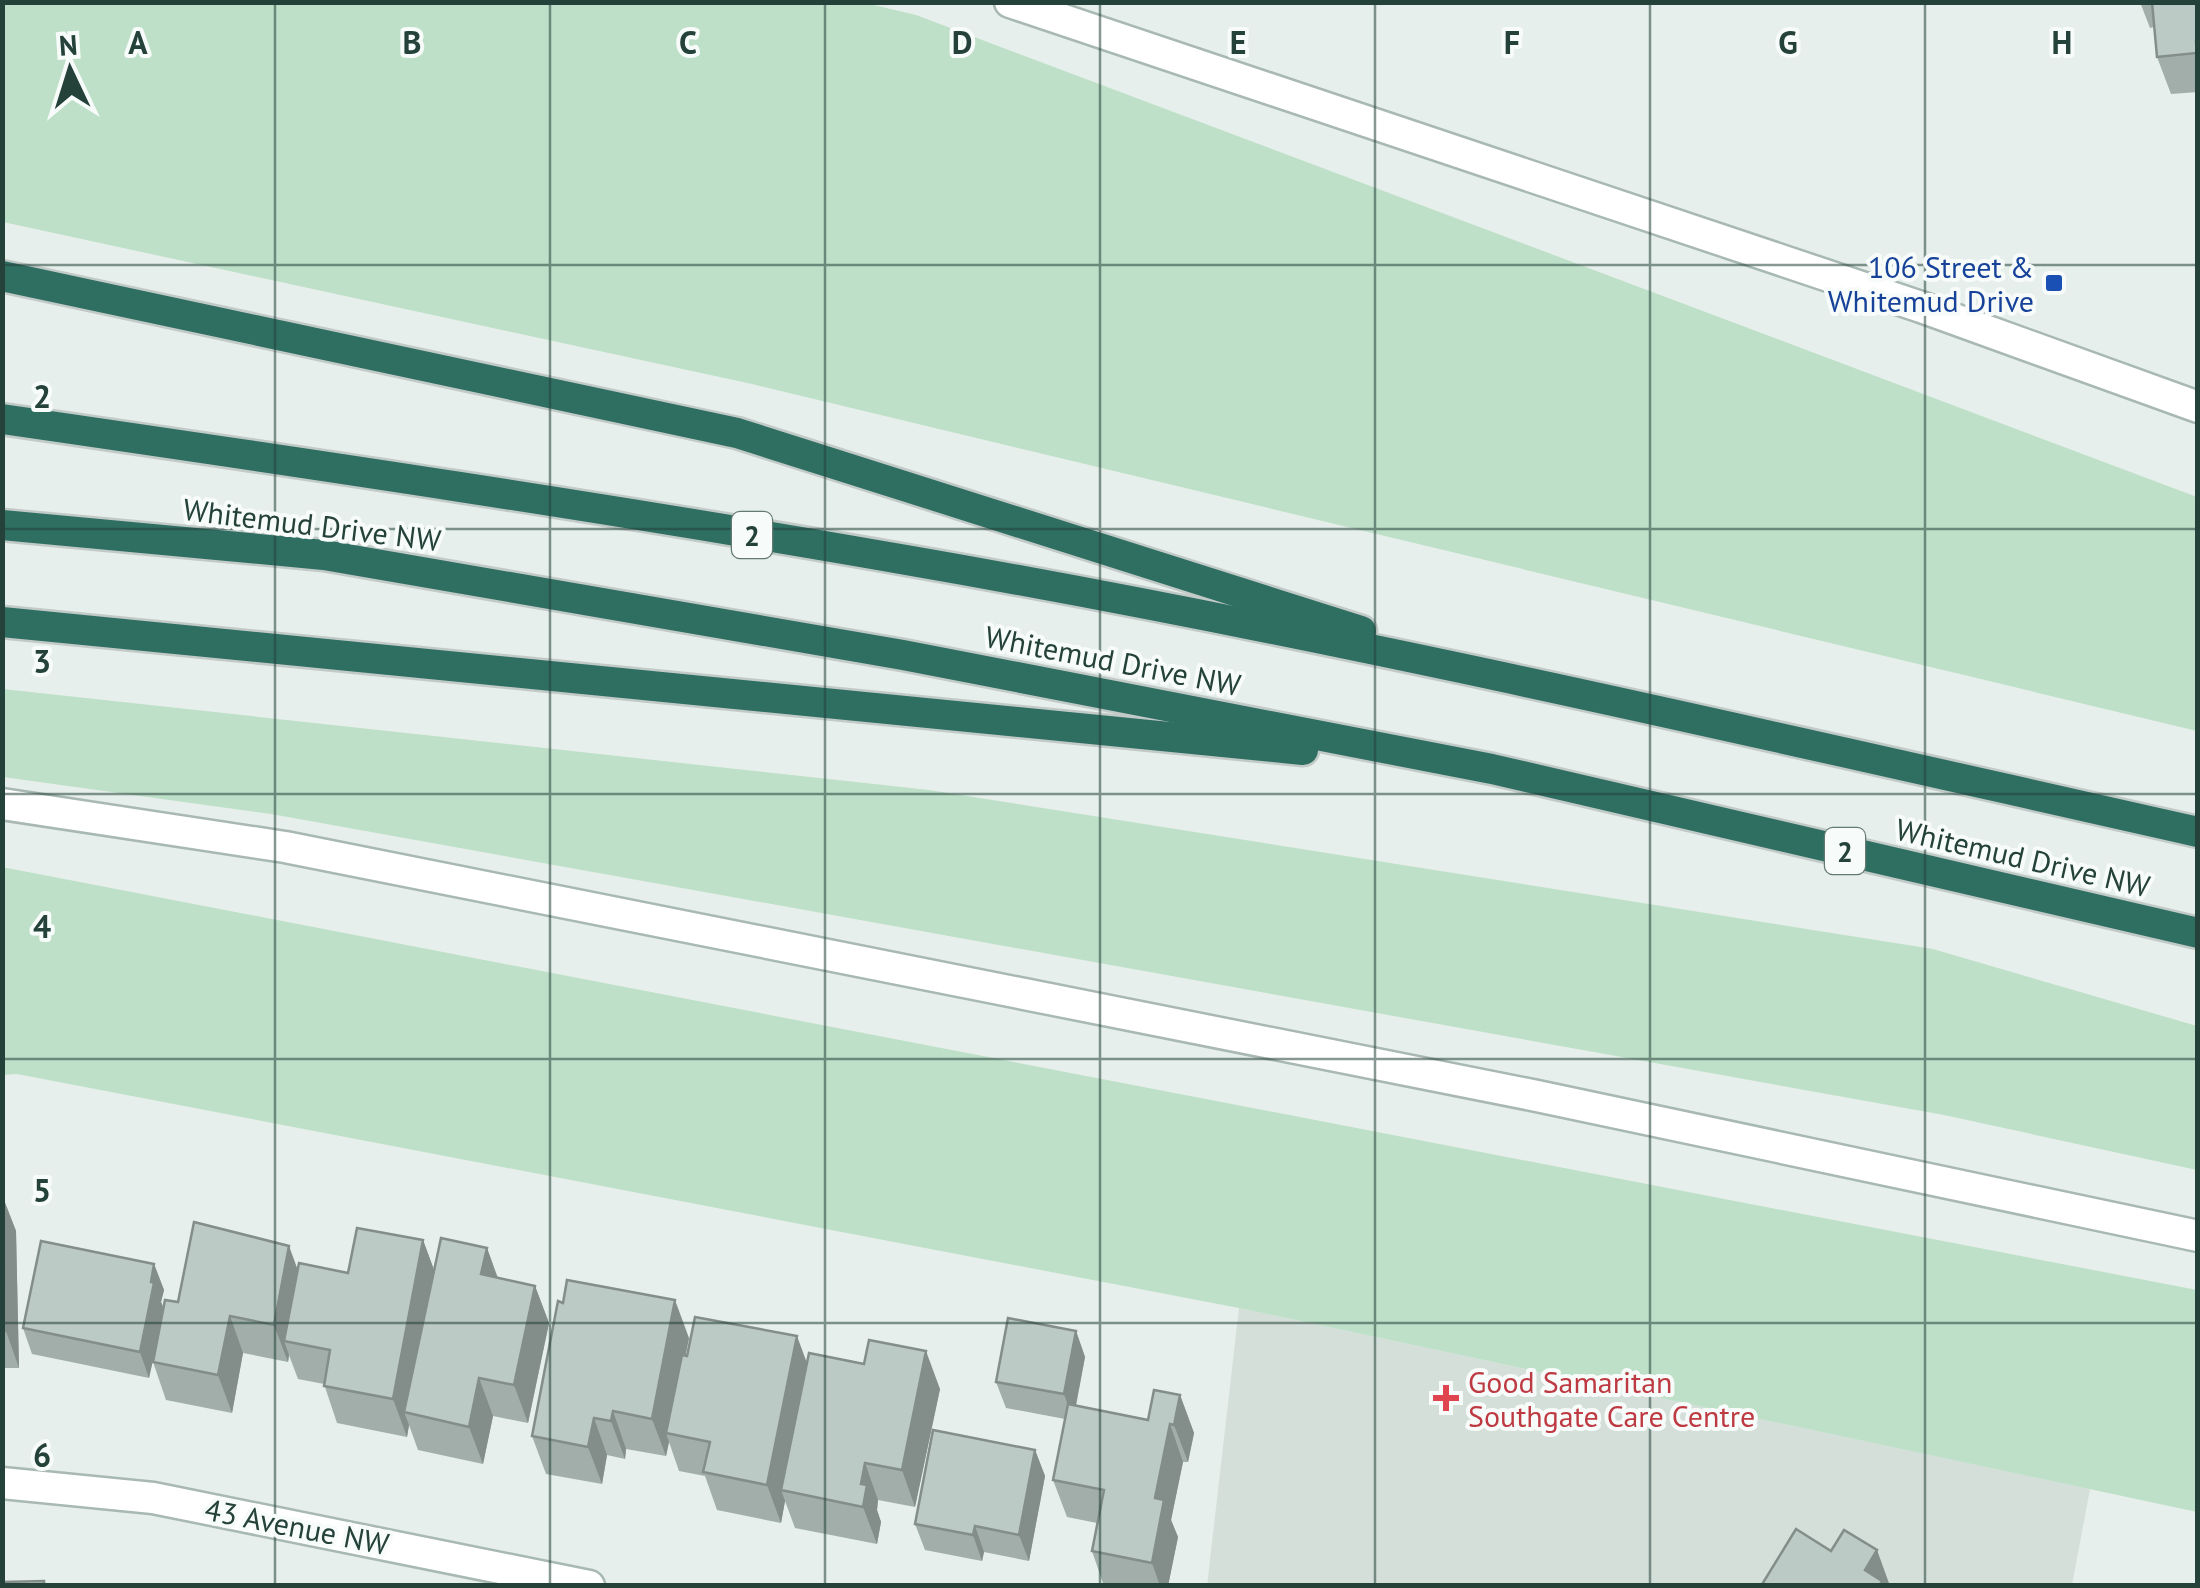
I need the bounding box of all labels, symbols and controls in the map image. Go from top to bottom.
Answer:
north arrow [20,20,120,120]
text: A [128,21,148,63]
text: B [403,21,421,63]
text: C [679,21,697,63]
text: D [952,21,972,63]
text: E [1230,21,1246,63]
text: F [1504,21,1520,63]
text: G [1778,21,1798,63]
text: H [2052,21,2072,63]
text: N [58,25,79,64]
place label: 106 Street & Whitemud Drive [1828,247,2034,320]
marker: 106 Street & Whitemud Drive [2043,272,2065,294]
text: 2 [33,375,51,417]
street label: Whitemud Drive NW [181,489,443,559]
road number: 2 [732,512,772,558]
street label: Whitemud Drive NW [982,616,1244,704]
text: 3 [33,640,51,682]
street label: Whitemud Drive NW [1892,809,2154,905]
road number: 2 [1825,828,1865,874]
text: 4 [33,905,51,947]
text: 5 [33,1169,51,1211]
place label: Good Samaritan Southgate Care Centre [1468,1362,1755,1435]
marker: Good Samaritan Southgate Care Centre [1433,1385,1459,1411]
text: 6 [33,1434,51,1476]
street label: 43 Avenue NW [202,1489,392,1563]

